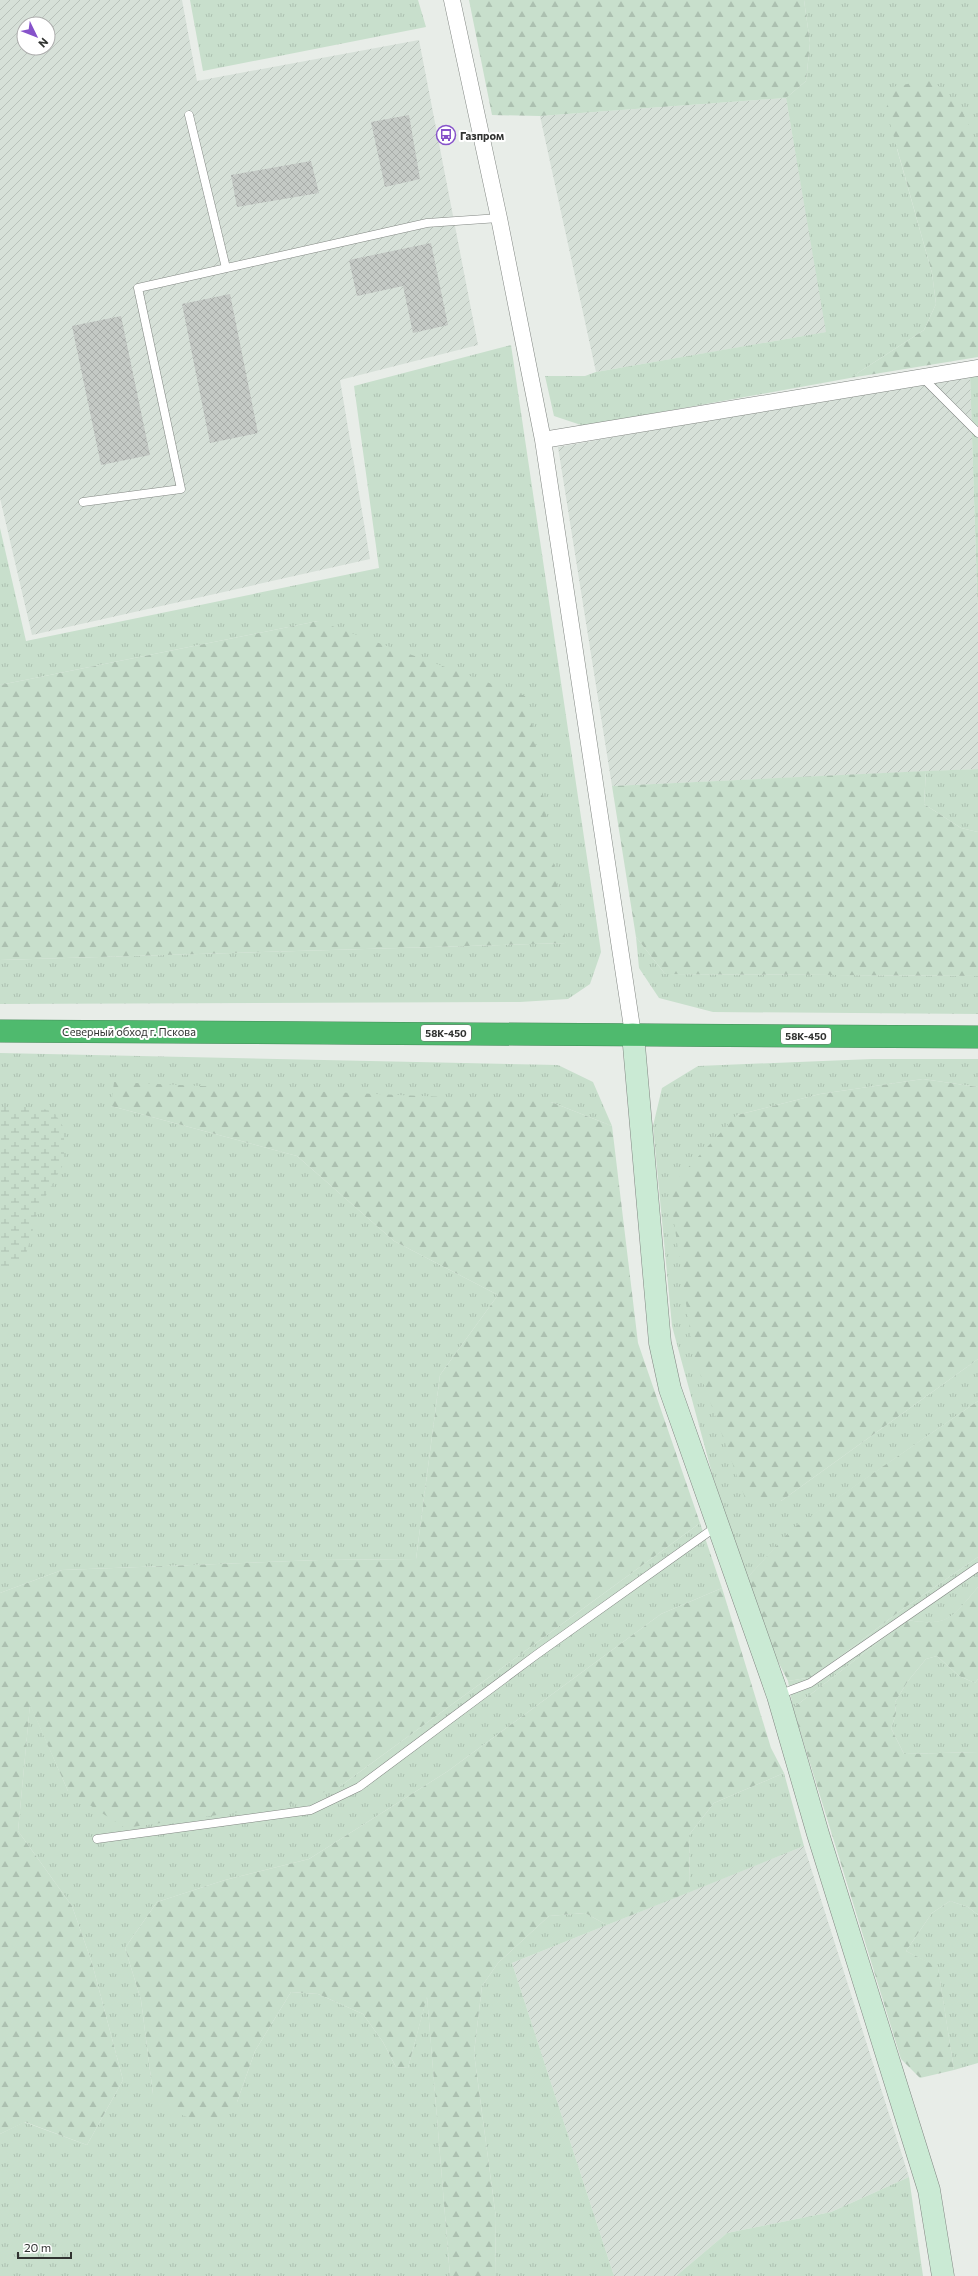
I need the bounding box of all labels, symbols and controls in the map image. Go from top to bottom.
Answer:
north arrow [16,16,56,56]
text: N [36,36,51,51]
bus stop icon: Газпром [435,124,457,146]
place label: Газпром [460,129,504,142]
street label: Северный обход г. Пскова [62,1025,196,1038]
road number: 58К-450 [421,1025,471,1041]
road number: 58К-450 [781,1028,831,1044]
scale bar [18,2234,71,2260]
text: 20 m [24,2240,51,2254]

